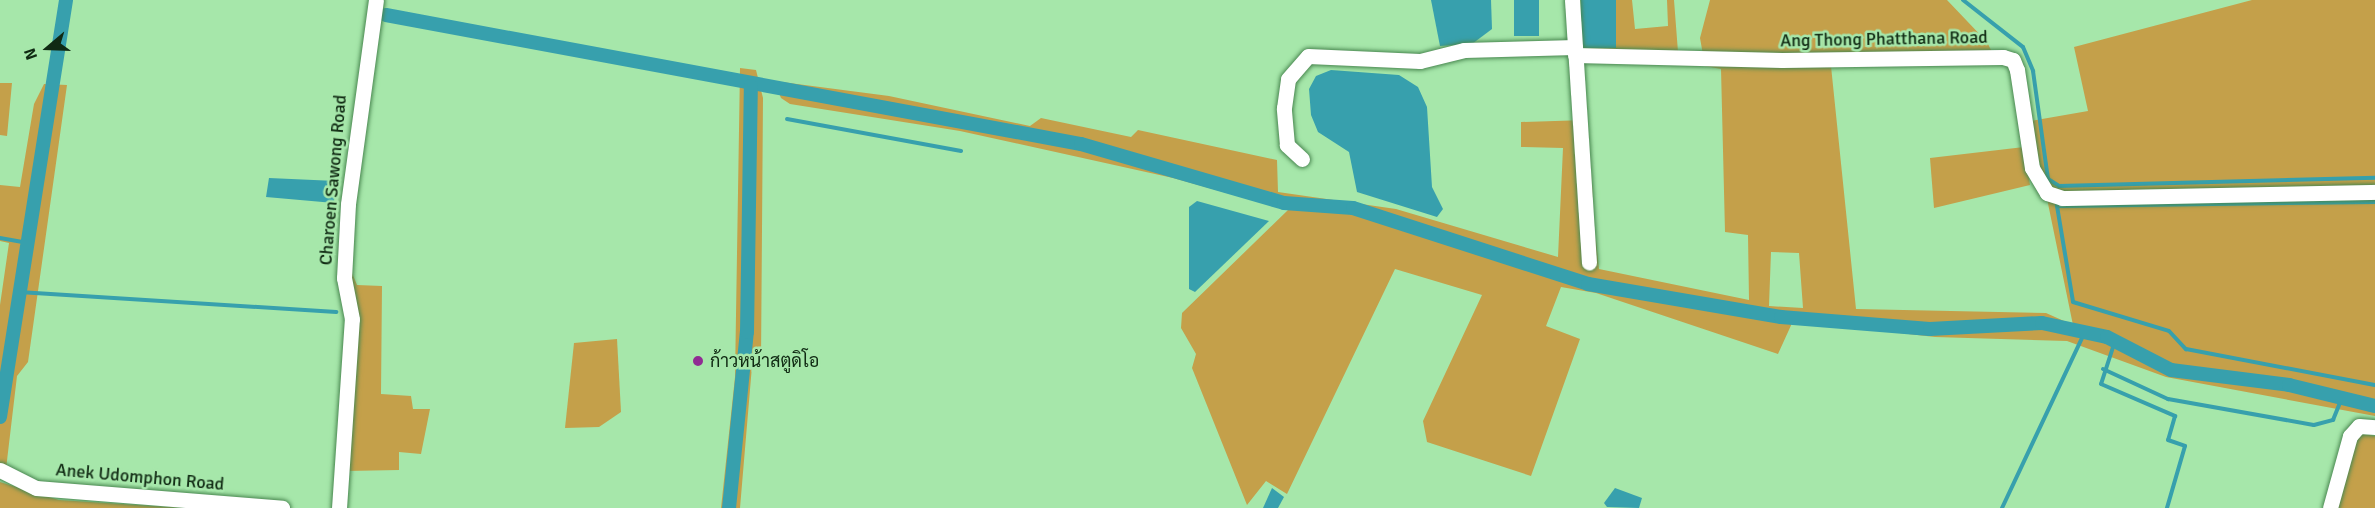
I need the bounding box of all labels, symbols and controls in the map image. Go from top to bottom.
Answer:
north arrow [18,18,78,78]
street label: Ang Thong Phatthana Road [1780,26,1988,52]
text: N [20,45,42,62]
street label: Charoen Sawong Road [315,94,351,266]
place label: ก้าวหน้าสตูดิโอ [710,350,819,372]
marker: ก้าวหน้าสตูดิโอ [691,354,705,368]
street label: Anek Udomphon Road [55,459,225,495]

